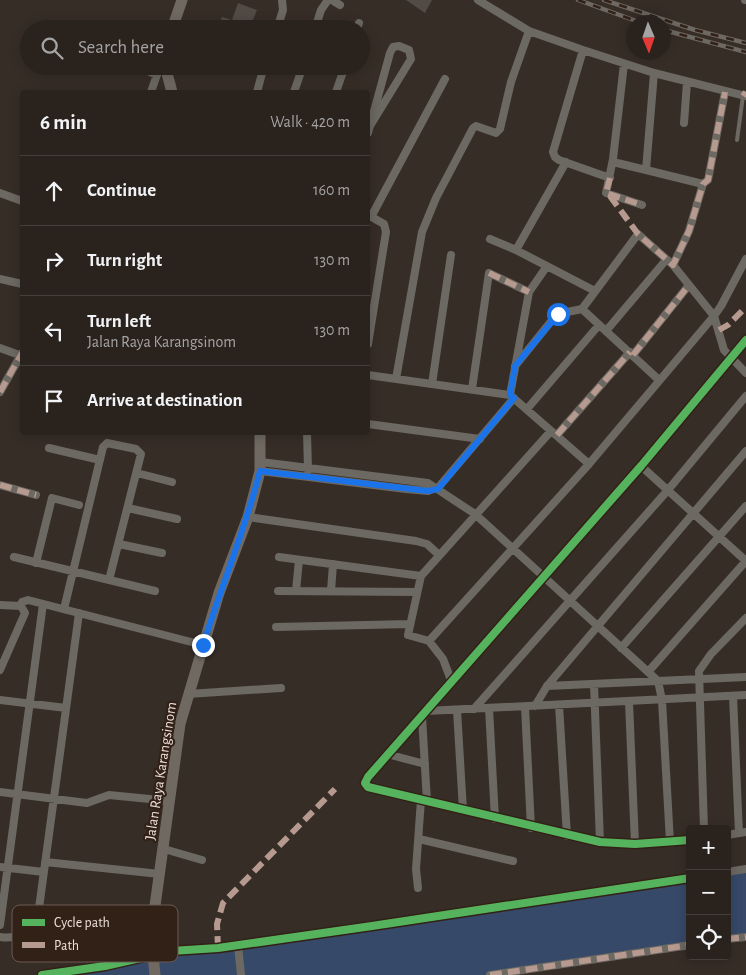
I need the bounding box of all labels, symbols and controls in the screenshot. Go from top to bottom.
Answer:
north arrow [626,15,671,60]
search box [20,20,370,75]
icon: search [38,34,66,62]
text: Search here [78,38,164,57]
text: 6 min [40,112,87,133]
text: Walk · 420 m [270,114,350,130]
icon: ahead [40,177,68,205]
text: Continue [87,181,156,200]
text: 160 m [313,182,350,198]
icon: right [40,247,68,275]
text: Turn right [87,251,162,270]
text: 130 m [314,252,350,268]
route start [547,303,570,326]
text: Turn left [87,312,151,331]
icon: left [40,317,68,345]
text: 130 m [314,322,350,338]
text: Jalan Raya Karangsinom [87,334,236,350]
icon: arrive [40,387,68,415]
text: Arrive at destination [87,391,243,410]
route end [192,634,215,657]
street label: Jalan Raya Karangsinom [143,701,179,841]
map controls [686,825,731,960]
button: + [686,825,731,870]
button: − [686,870,731,915]
legend [12,905,178,962]
button: locate [686,915,731,960]
text: Cycle path [54,916,110,930]
text: Path [54,939,79,953]

